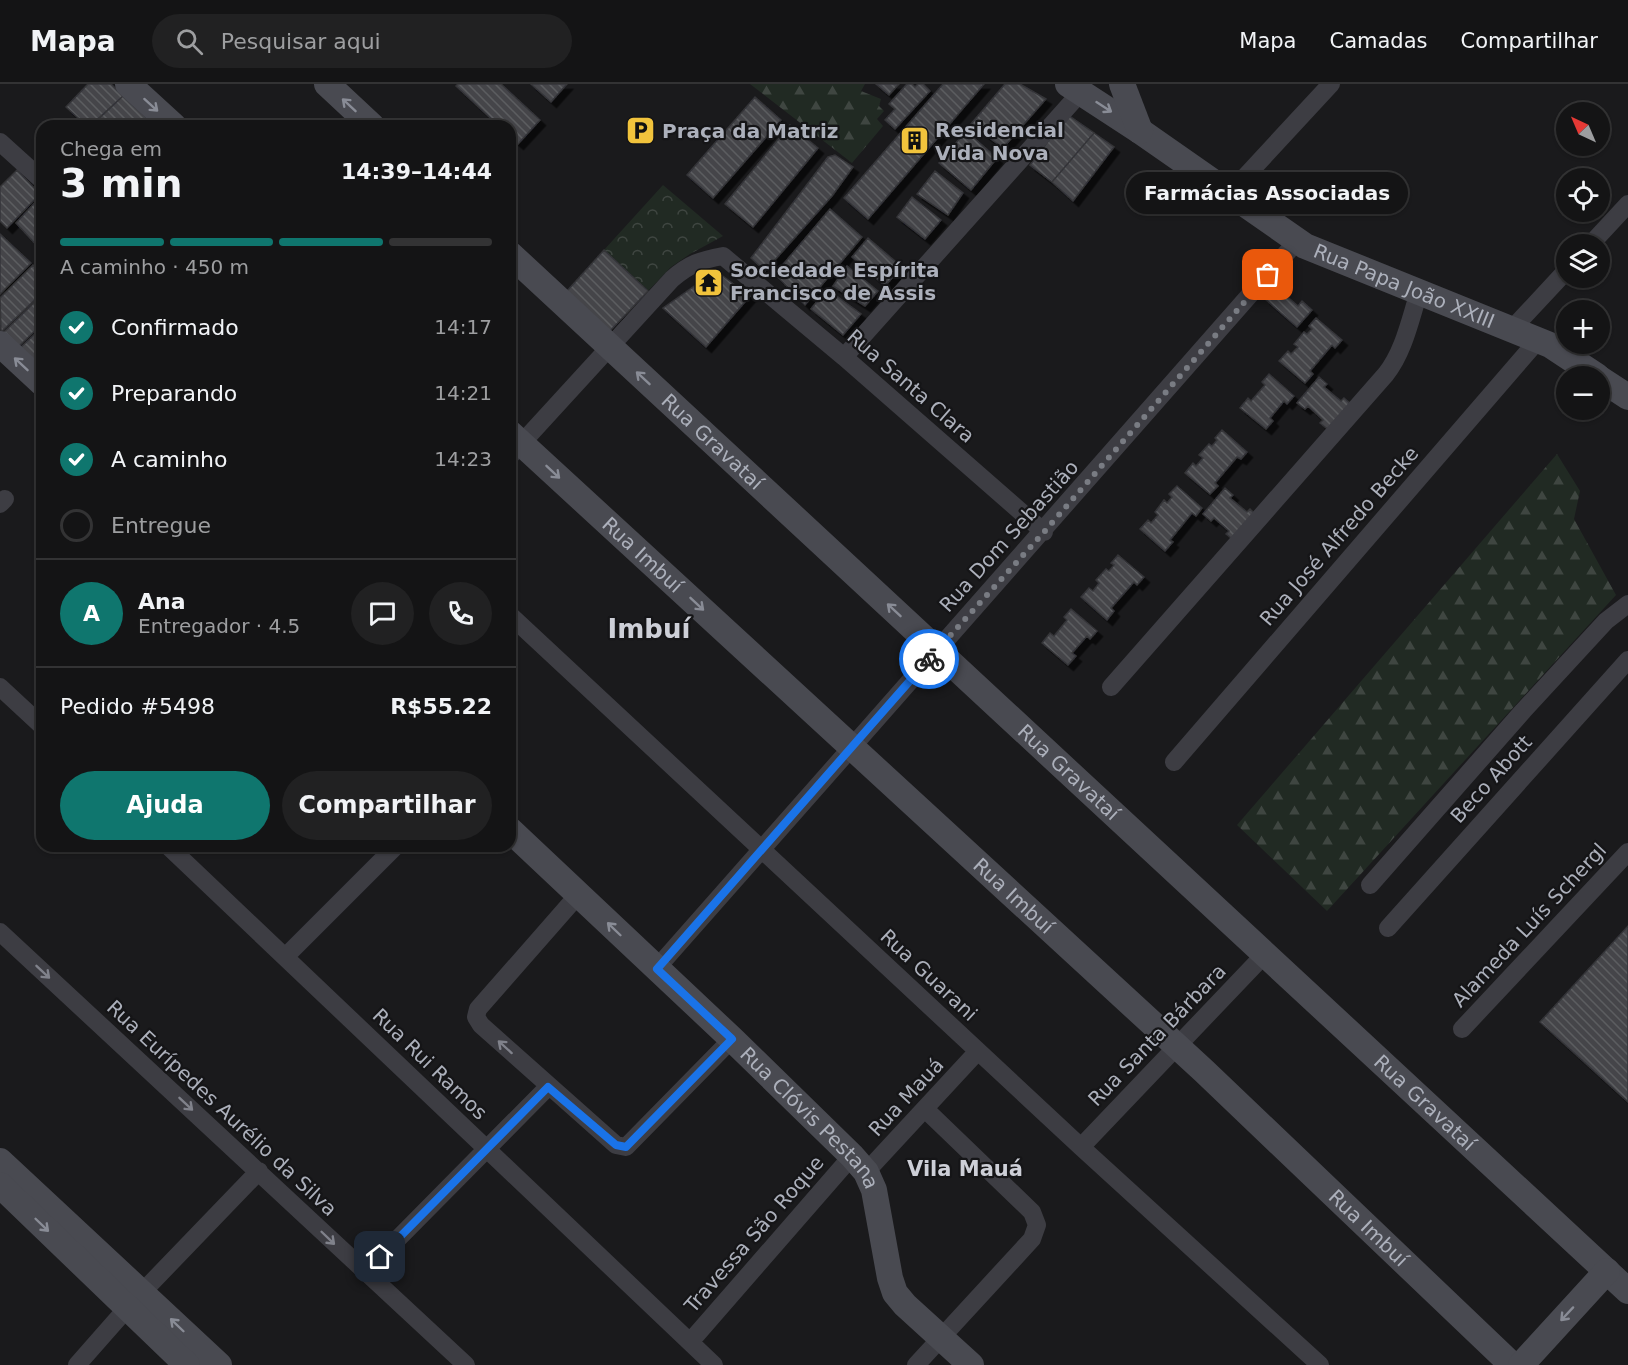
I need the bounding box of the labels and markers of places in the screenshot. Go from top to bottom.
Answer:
parking icon: Praça da Matriz [625,115,657,147]
place label: Residencial Vida Nova [935,118,1064,165]
place label: Praça da Matriz [662,119,838,143]
building icon: Residencial Vida Nova [898,125,930,157]
callout: Farmácias Associadas [1127,173,1409,215]
pin [1242,249,1293,300]
place label: Sociedade Espírita Francisco de Assis [730,258,940,305]
temple icon: Sociedade Espírita Francisco de Assis [693,266,725,298]
pin [354,1231,405,1282]

